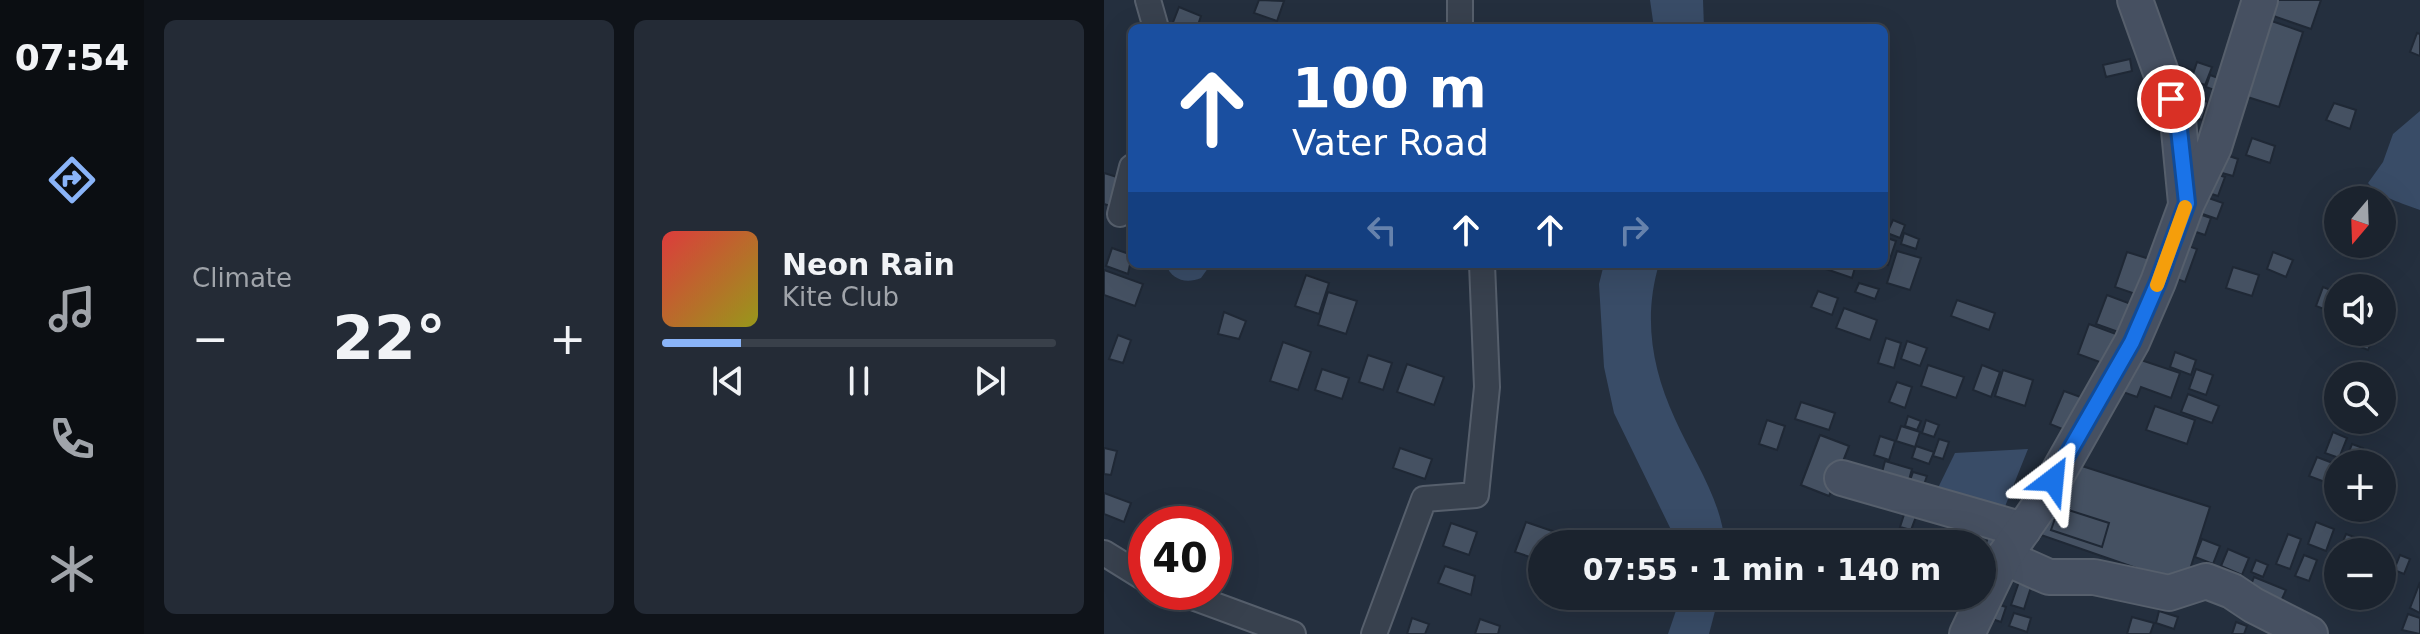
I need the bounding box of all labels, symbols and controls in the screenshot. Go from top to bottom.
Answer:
text: 07:54 [15,37,129,78]
text: 100 m [1292,55,1487,120]
icon: ahead [1160,56,1264,160]
pin [2137,65,2205,133]
icon: arrive [2149,77,2193,121]
text: Vater Road [1292,122,1489,163]
icon: directions [44,152,100,208]
north arrow [2324,186,2396,258]
map controls [2324,186,2396,610]
icon: left [1360,208,1404,252]
icon: ahead [1444,208,1488,252]
icon: ahead [1528,208,1572,252]
icon: right [1612,208,1656,252]
text: Neon Rain [782,247,955,282]
text: Climate [192,263,292,293]
button: sound [2324,274,2396,346]
icon: music [44,281,100,337]
text: Kite Club [782,282,899,312]
text: 22° [332,303,446,373]
text: − [192,313,229,364]
text: + [549,313,586,364]
icon: previous [706,359,750,403]
icon: pause [837,359,881,403]
icon: next [968,359,1012,403]
button: search [2324,362,2396,434]
icon: phone [44,411,100,467]
position arrow [2011,438,2095,522]
button: + [2324,450,2396,522]
speed limit sign: 40 [1128,506,1232,610]
button: − [2324,538,2396,610]
icon: climate [44,541,100,597]
text: 07:55 · 1 min · 140 m [1583,552,1941,587]

